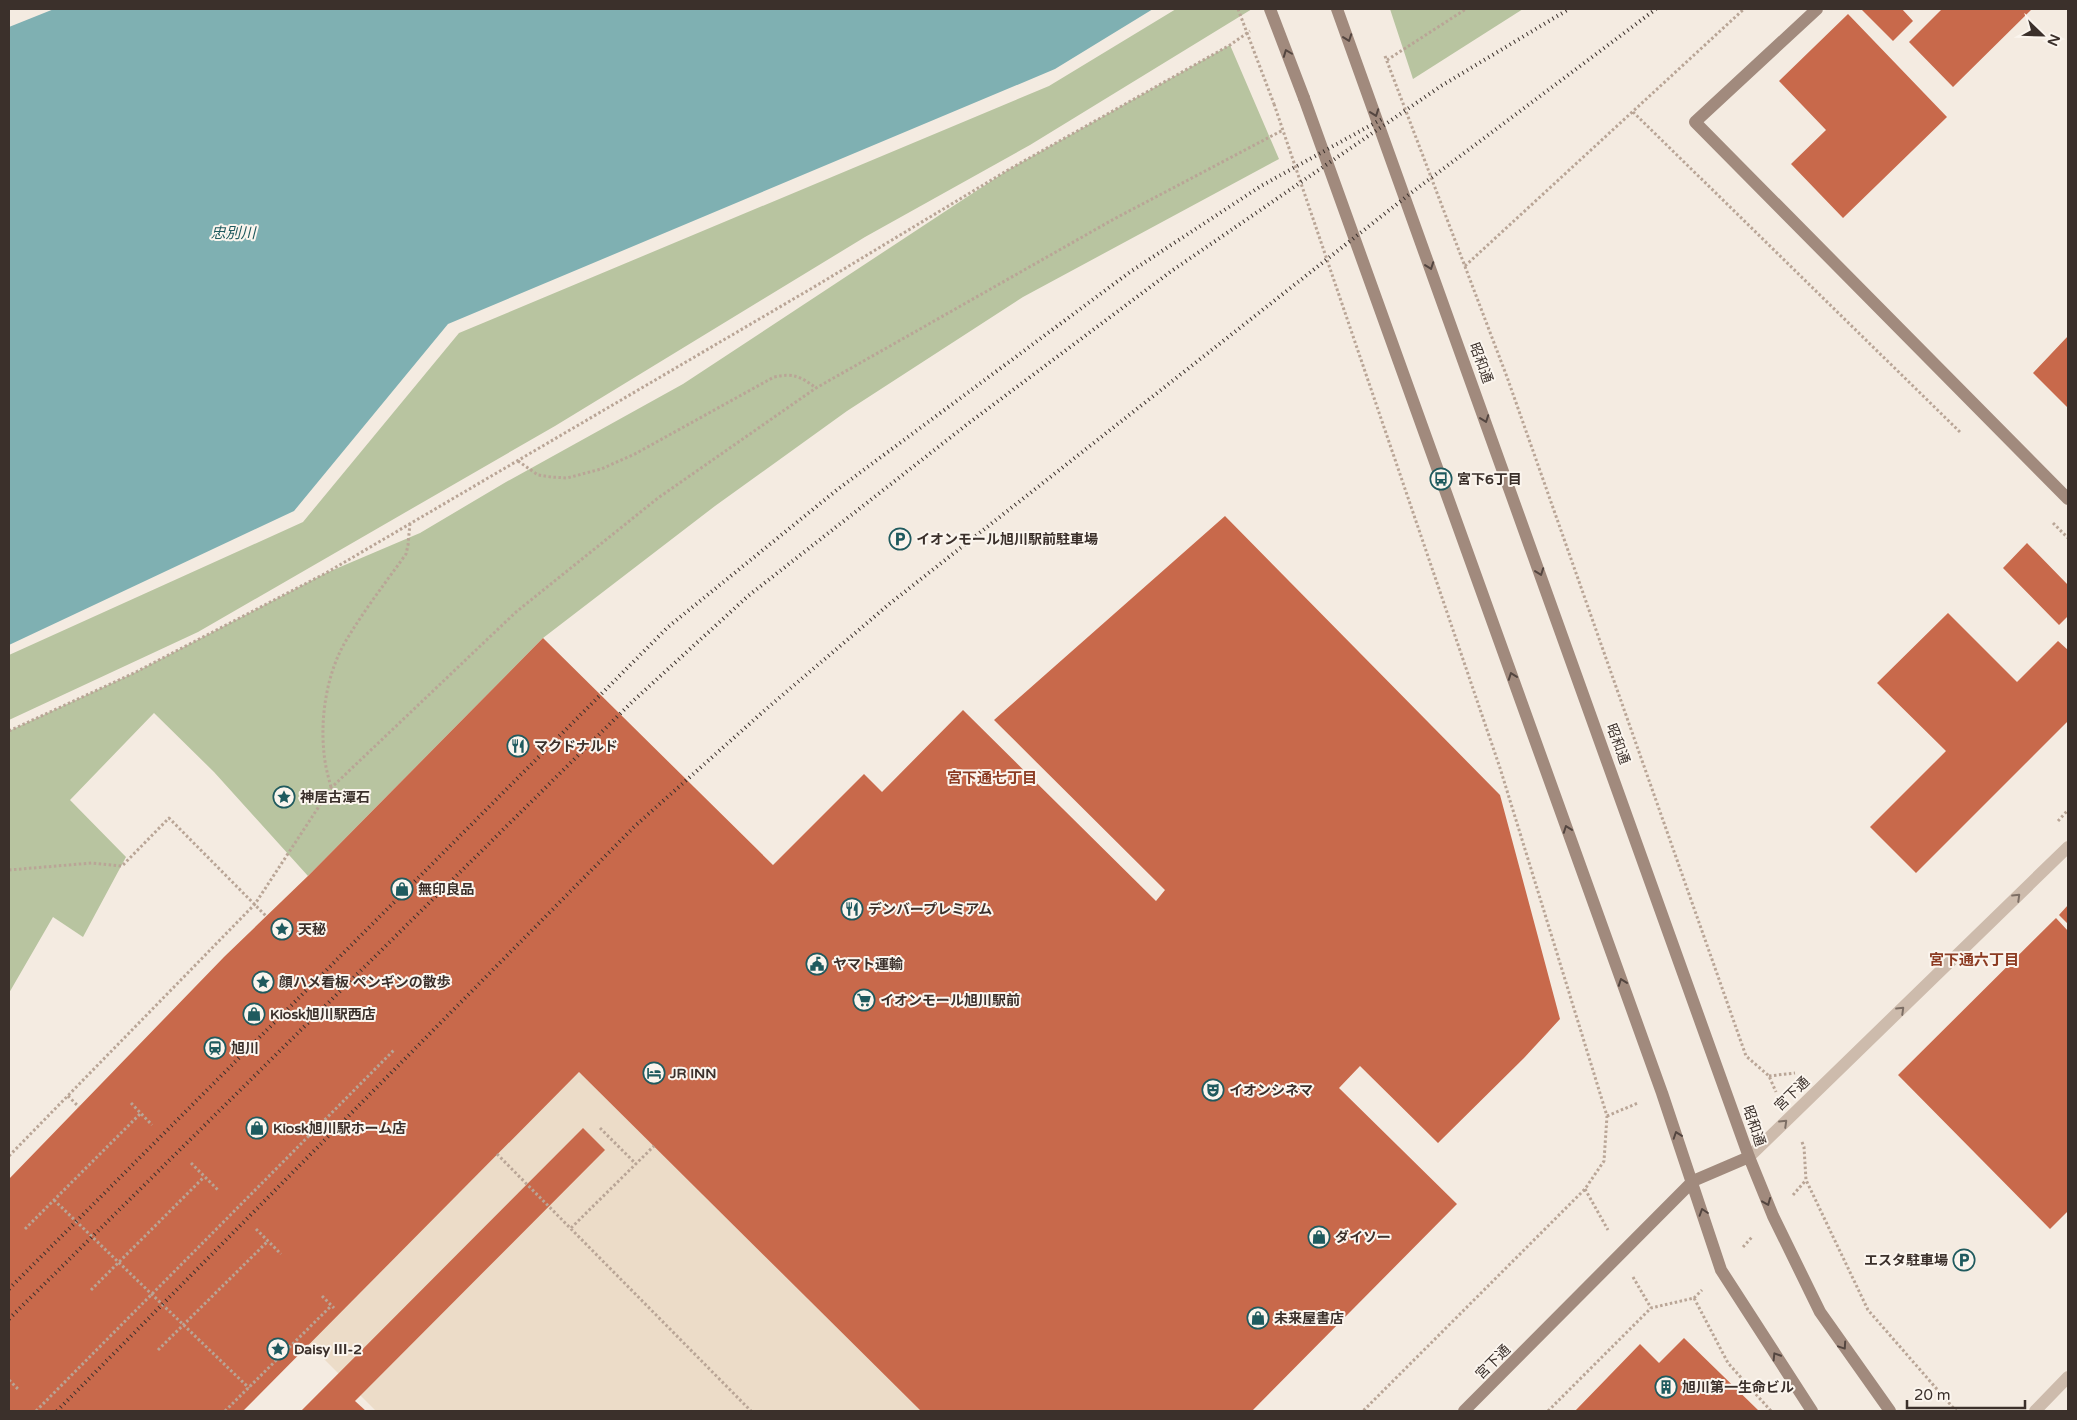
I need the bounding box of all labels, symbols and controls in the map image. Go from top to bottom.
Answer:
north arrow [2017,10,2067,60]
text: N [2043,31,2064,48]
one-way arrow [1342,33,1352,42]
one-way arrow [1283,50,1293,58]
one-way arrow [1369,108,1379,117]
water label: 忠別川 [210,224,257,242]
one-way arrow [1424,261,1434,270]
street label: 昭和通 [1466,340,1496,386]
one-way arrow [1479,414,1489,423]
bus stop icon: 宮下6丁目 [1429,467,1453,491]
place label: 宮下6丁目 [1457,471,1522,488]
parking icon: イオンモール旭川駅前駐車場 [888,527,912,551]
place label: イオンモール旭川駅前駐車場 [916,531,1098,548]
one-way arrow [1534,567,1544,576]
one-way arrow [1508,673,1518,681]
street label: 昭和通 [1603,721,1633,767]
restaurant icon: マクドナルド [506,734,530,758]
place label: マクドナルド [534,738,618,755]
district label: 宮下通七丁目 [947,769,1037,787]
place icon: 神居古潭石 [272,785,296,809]
place label: 神居古潭石 [300,789,370,806]
one-way arrow [1563,826,1573,834]
shop icon: 無印良品 [390,877,414,901]
place label: 無印良品 [418,881,474,898]
one-way arrow [2012,894,2021,903]
restaurant icon: デンバープレミアム [840,897,864,921]
place label: デンバープレミアム [868,901,992,918]
place icon: 天秘 [270,917,294,941]
place label: 天秘 [298,921,326,938]
district label: 宮下通六丁目 [1929,951,2019,969]
public building icon: ヤマト運輸 [805,952,829,976]
place label: ヤマト運輸 [833,956,903,973]
place icon: 顔ハメ看板 ペンギンの散歩 [251,970,275,994]
place label: 顔ハメ看板 ペンギンの散歩 [279,974,451,991]
one-way arrow [1618,978,1628,987]
supermarket icon: イオンモール旭川駅前 [852,988,876,1012]
place label: イオンモール旭川駅前 [880,992,1020,1009]
shop icon: Kiosk旭川駅西店 [242,1002,266,1026]
place label: Kiosk旭川駅西店 [270,1006,376,1023]
one-way arrow [1895,1007,1904,1016]
station icon: 旭川 [203,1036,227,1060]
place label: 旭川 [231,1040,259,1057]
hotel icon: JR INN [642,1061,666,1085]
place label: JR INN [669,1065,717,1082]
street label: 宮下通 [1771,1073,1813,1115]
theatre icon: イオンシネマ [1201,1078,1225,1102]
place label: イオンシネマ [1229,1082,1313,1099]
street label: 昭和通 [1739,1103,1769,1149]
shop icon: Kiosk旭川駅ホーム店 [245,1116,269,1140]
place label: Kiosk旭川駅ホーム店 [273,1120,406,1137]
one-way arrow [1779,1120,1788,1129]
one-way arrow [1673,1131,1683,1140]
one-way arrow [1761,1197,1772,1206]
one-way arrow [1698,1208,1708,1217]
shop icon: ダイソー [1307,1225,1331,1249]
place label: ダイソー [1335,1229,1391,1246]
parking icon: エスタ駐車場 [1952,1248,1976,1272]
place label: エスタ駐車場 [1864,1252,1948,1269]
shop icon: 未来屋書店 [1246,1306,1270,1330]
place label: 未来屋書店 [1274,1310,1344,1327]
place icon: Daisy Ⅲ-2 [266,1337,290,1361]
one-way arrow [1837,1340,1846,1349]
place label: Daisy Ⅲ-2 [294,1341,362,1358]
street label: 宮下通 [1472,1341,1514,1383]
one-way arrow [1772,1352,1782,1361]
building icon: 旭川第一生命ビル [1654,1375,1678,1399]
scale bar [1907,1378,2024,1410]
place label: 旭川第一生命ビル [1682,1379,1794,1396]
text: 20 m [1914,1386,1951,1404]

